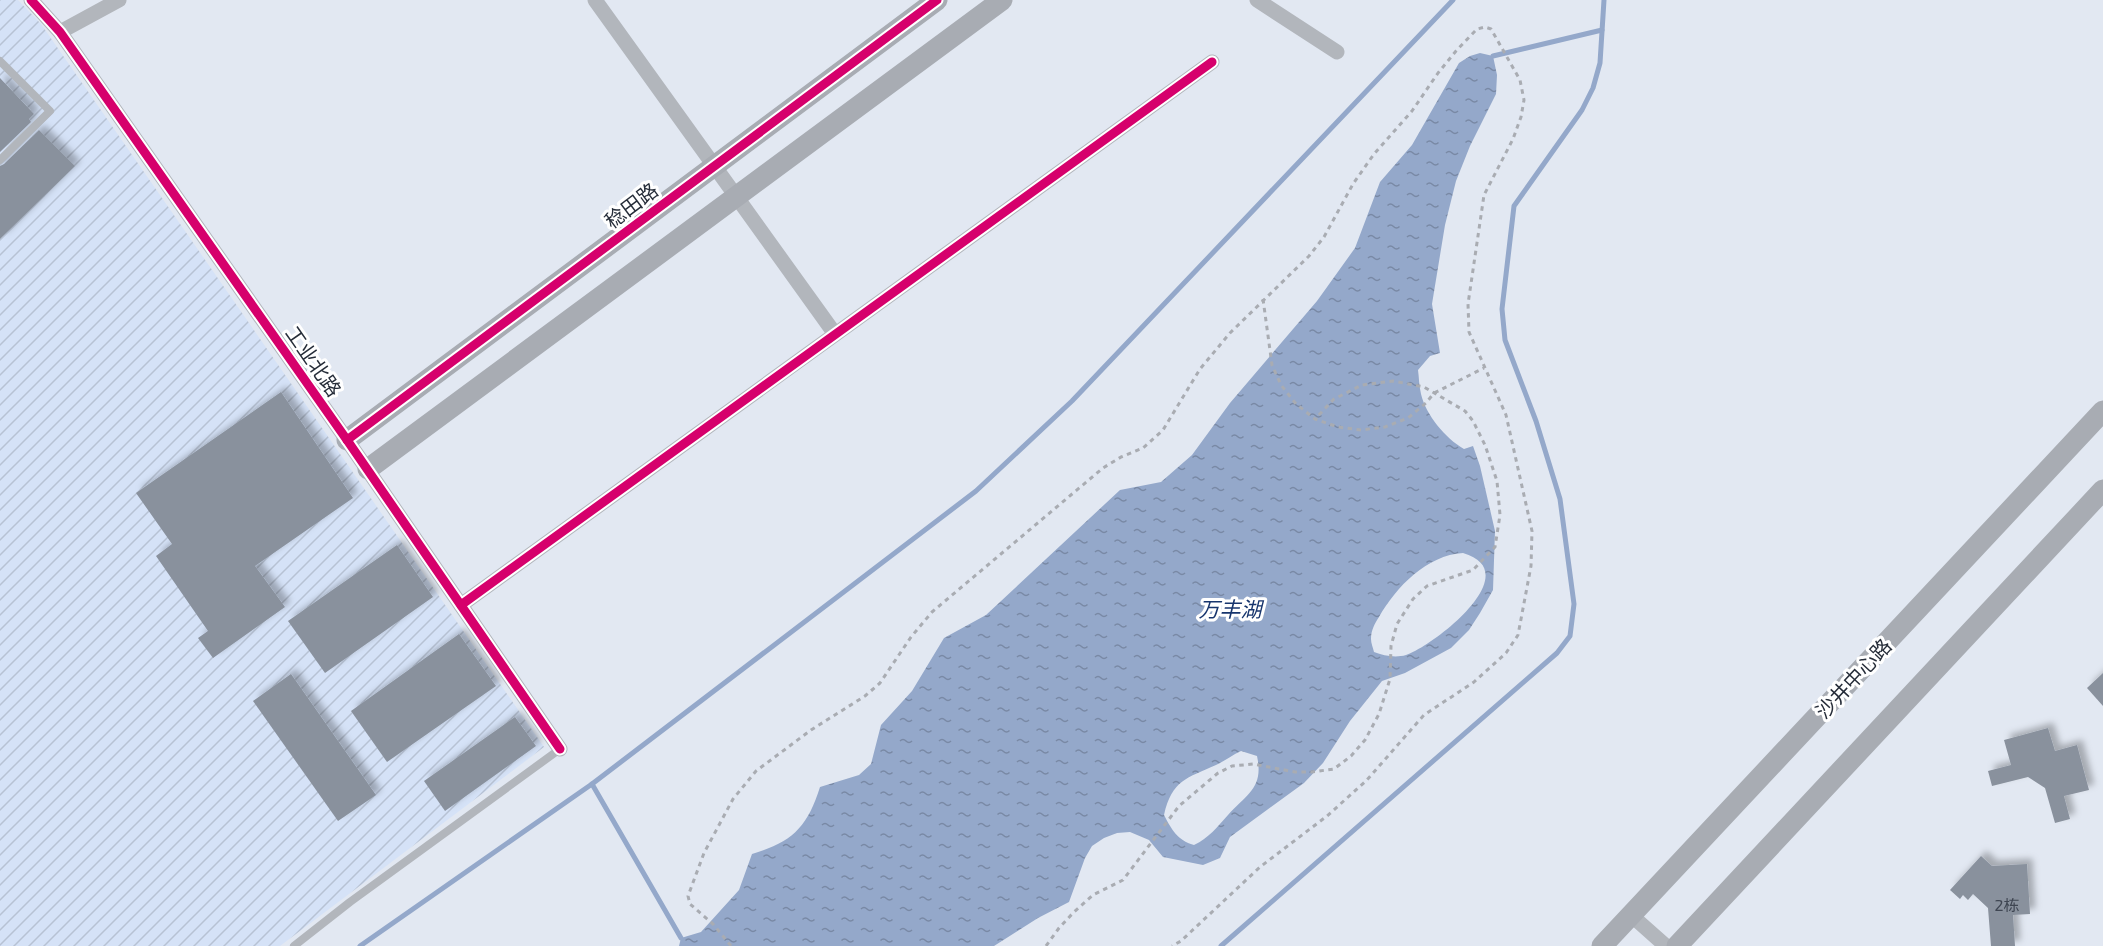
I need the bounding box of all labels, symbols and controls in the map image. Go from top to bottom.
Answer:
street label: 稔田路 [600,177,662,233]
street label: 工业北路 [281,321,347,401]
water label: 万丰湖 [1199,596,1264,621]
street label: 沙井中心路 [1810,633,1896,723]
house number: 2栋 [1995,895,2020,914]

